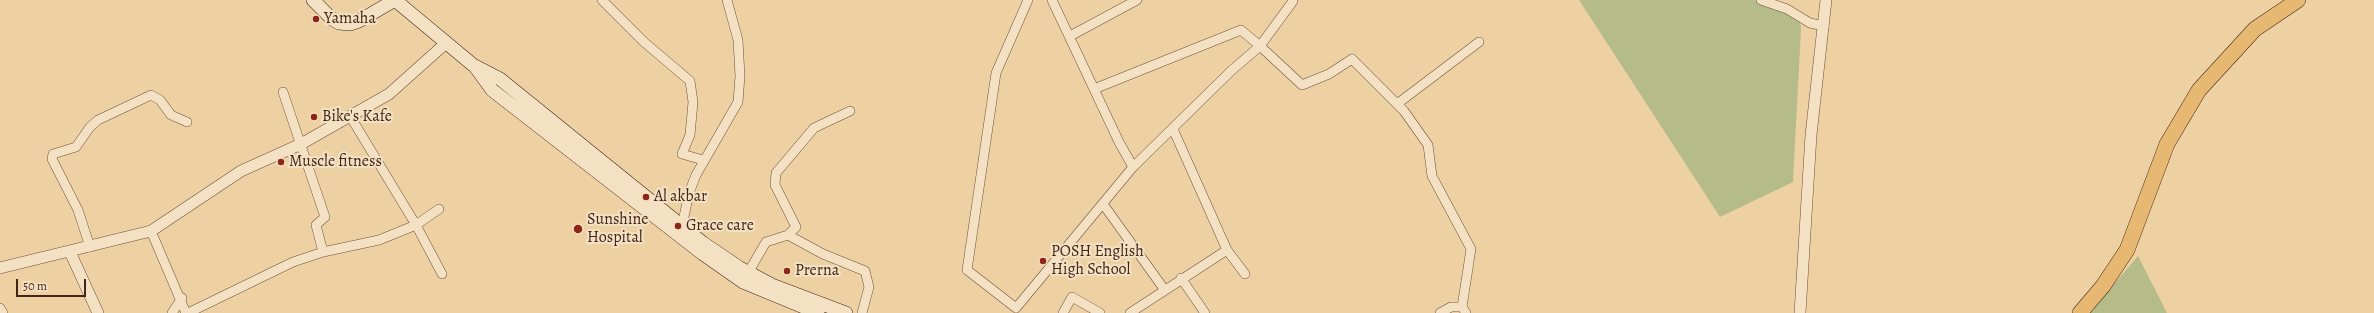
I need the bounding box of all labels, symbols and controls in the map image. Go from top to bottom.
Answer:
place label: Yamaha [324,9,376,29]
marker: Yamaha [311,14,321,24]
place label: Bike's Kafe [322,107,392,127]
marker: Bike's Kafe [309,112,319,122]
place label: Muscle fitness [289,152,382,172]
marker: Muscle fitness [276,157,286,167]
place label: Al akbar [654,187,707,207]
marker: Al akbar [641,192,651,202]
place label: Sunshine Hospital [587,210,648,248]
place label: Grace care [686,216,754,236]
marker: Grace care [673,221,683,231]
marker: Sunshine Hospital [572,223,584,235]
place label: POSH English High School [1051,242,1144,280]
marker: POSH English High School [1038,256,1048,266]
place label: Prerna [795,261,839,281]
marker: Prerna [782,266,792,276]
scale bar [18,271,88,297]
text: 50 m [23,278,47,294]

